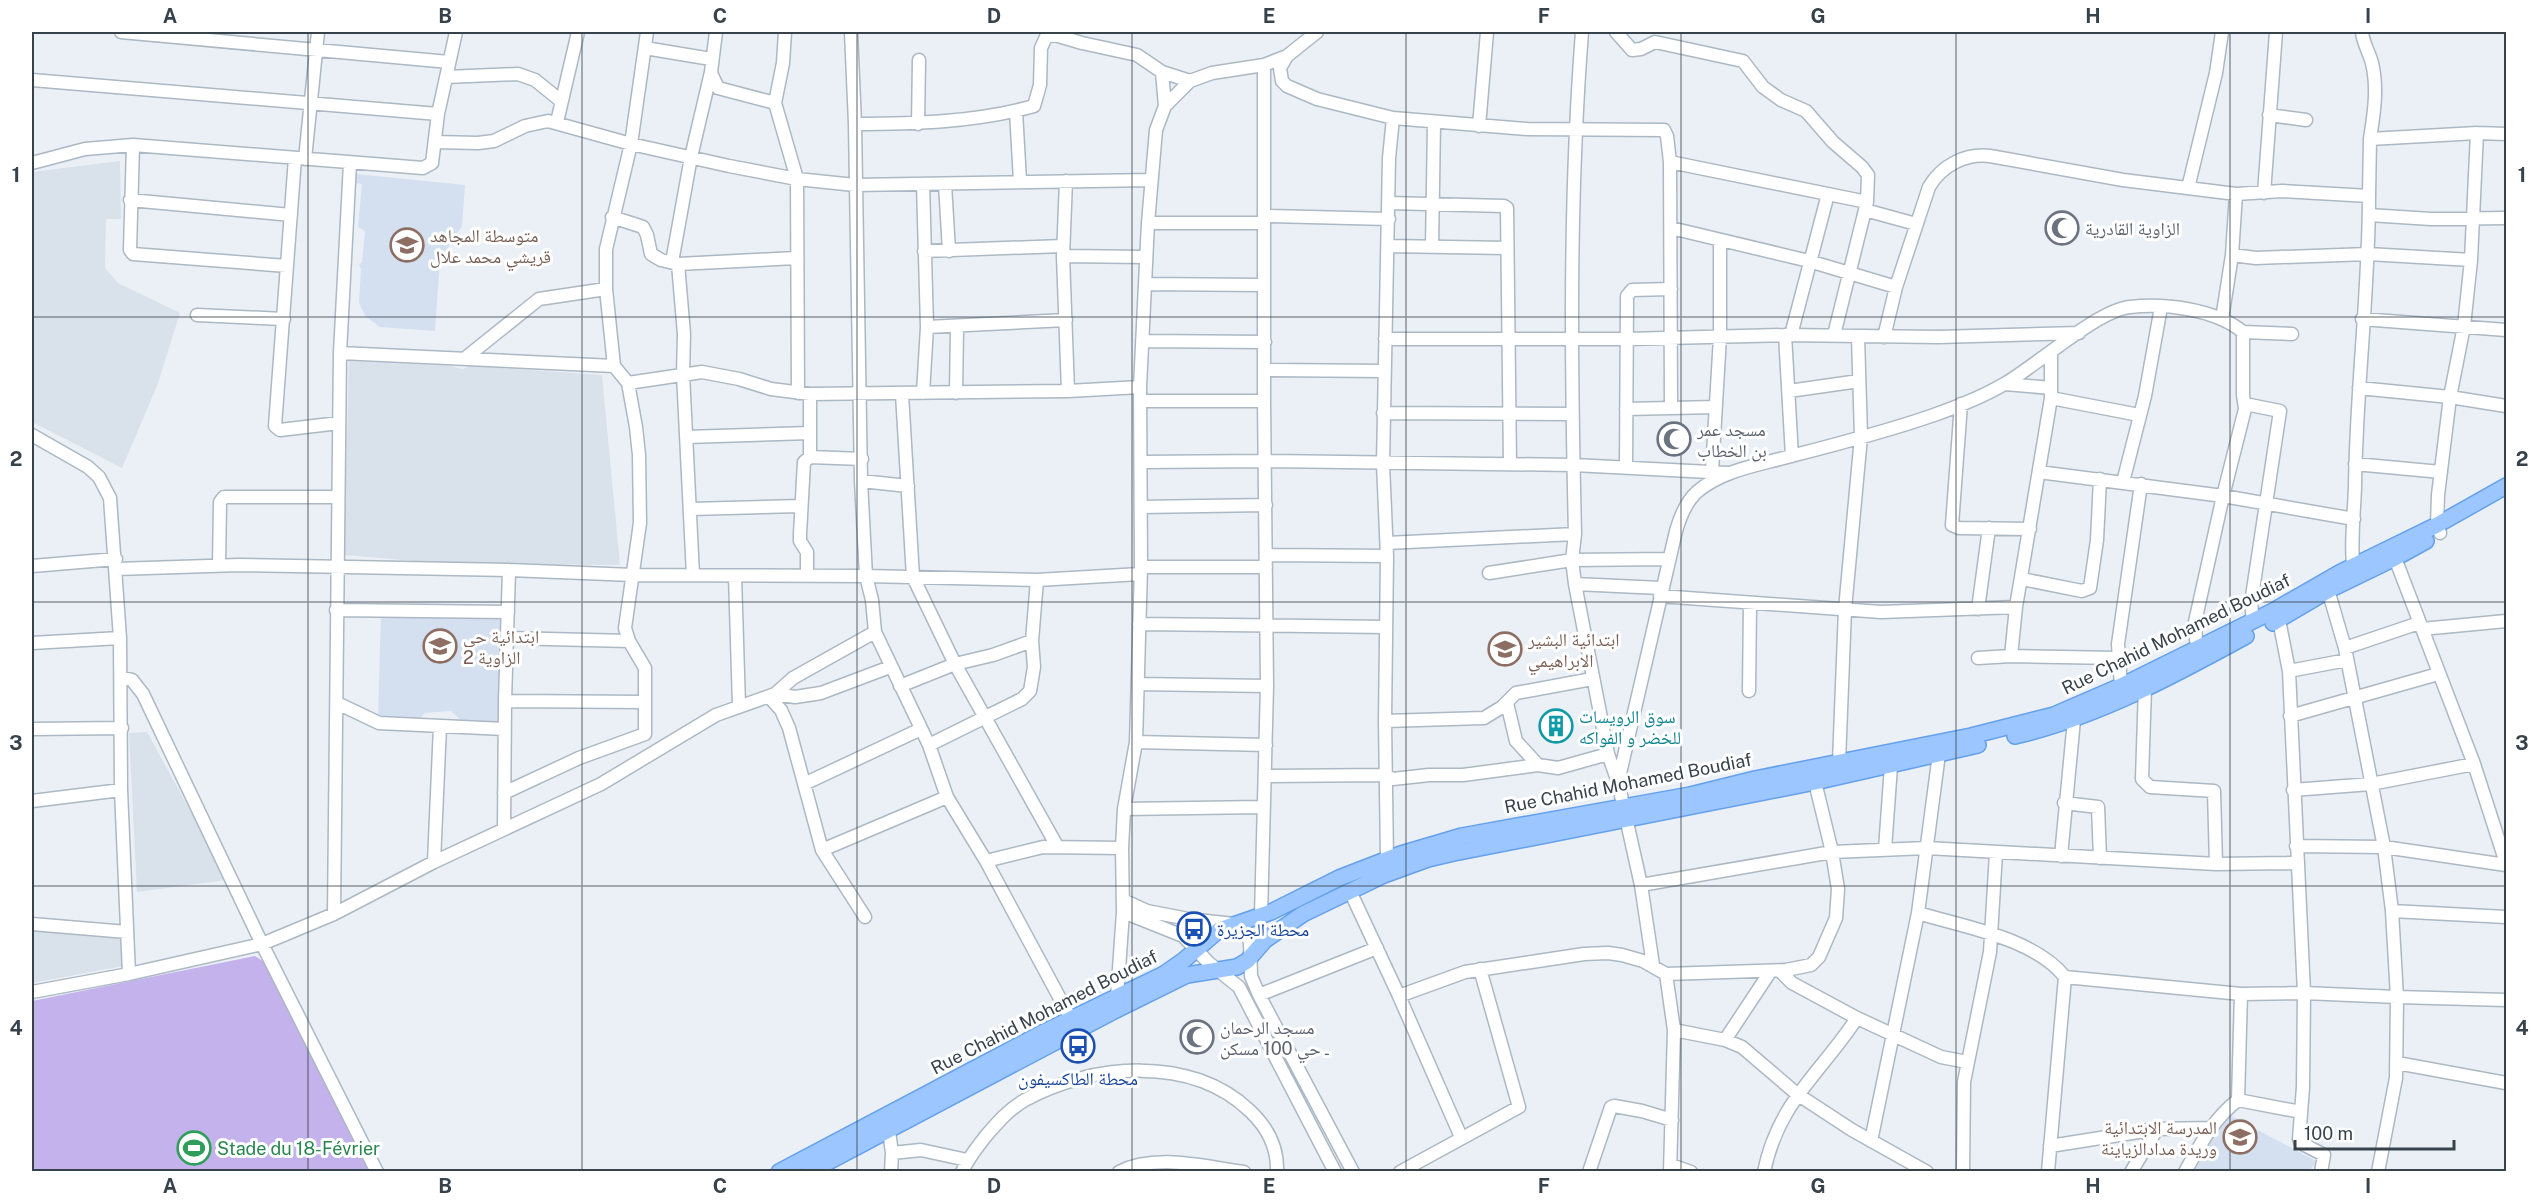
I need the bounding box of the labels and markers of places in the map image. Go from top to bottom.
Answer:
mosque icon: الزاوية القادرية [2044,210,2080,246]
place label: الزاوية القادرية [2085,218,2180,239]
place label: متوسطة المجاهد قريشي محمد علال [430,225,551,271]
school or university icon: متوسطة المجاهد قريشي محمد علال [389,227,425,263]
place label: مسجد عمر بن الخطاب [1696,419,1767,462]
mosque icon: مسجد عمر بن الخطاب [1656,421,1692,457]
place label: ابتدائية حي الزاوية 2 [463,626,539,668]
school or university icon: ابتدائية حي الزاوية 2 [422,628,458,664]
place label: ابتدائية البشير الابراهيمي [1527,629,1620,675]
school or university icon: ابتدائية البشير الابراهيمي [1487,631,1523,667]
place label: سوق الرويسات للخضر و الفواكه [1579,706,1681,748]
building icon: سوق الرويسات للخضر و الفواكه [1538,708,1574,744]
bus stop icon: محطة الجزيرة [1176,911,1212,947]
place label: محطة الجزيرة [1217,919,1309,940]
place label: مسجد الرحمان ـ حي 100 مسكن [1220,1017,1329,1063]
mosque icon: مسجد الرحمان ـ حي 100 مسكن [1179,1019,1215,1055]
bus stop icon: محطة الطاكسيفون [1060,1028,1096,1064]
place label: محطة الطاكسيفون [1018,1068,1138,1090]
place label: المدرسة الابتدائية وريدة مدادالزياينة [2101,1117,2217,1159]
school or university icon: المدرسة الابتدائية وريدة مدادالزياينة [2222,1119,2258,1155]
sports icon: Stade du 18-Février [176,1130,212,1166]
place label: Stade du 18-Février [217,1138,380,1159]

